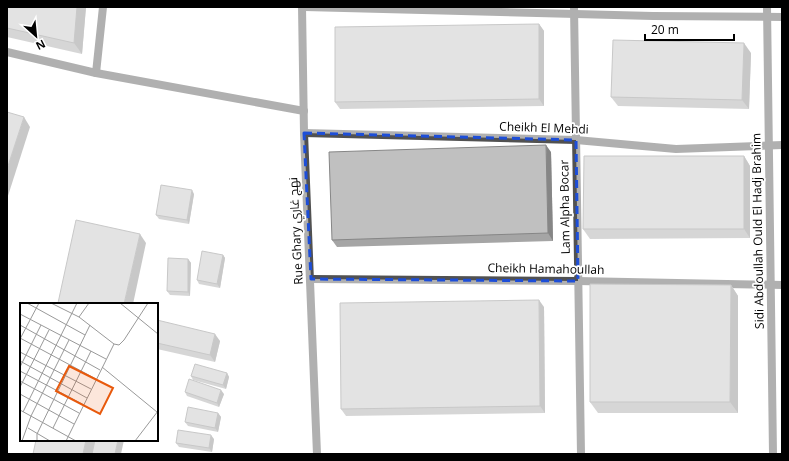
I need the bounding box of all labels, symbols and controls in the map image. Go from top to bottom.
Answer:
north arrow [16,16,56,56]
scale bar [645,16,734,42]
text: 20 m [651,21,679,38]
text: N [33,37,48,54]
street label: Cheikh El Mehdi [499,117,589,138]
street label: Sidi Abdoullah Ould El Hadj Brahim [747,133,768,329]
street label: Lam Alpha Bocar [555,160,574,254]
street label: Rue Ghary نهج غاري [284,177,309,285]
street label: Cheikh Hamahoullah [487,259,605,278]
inset map [20,303,158,441]

